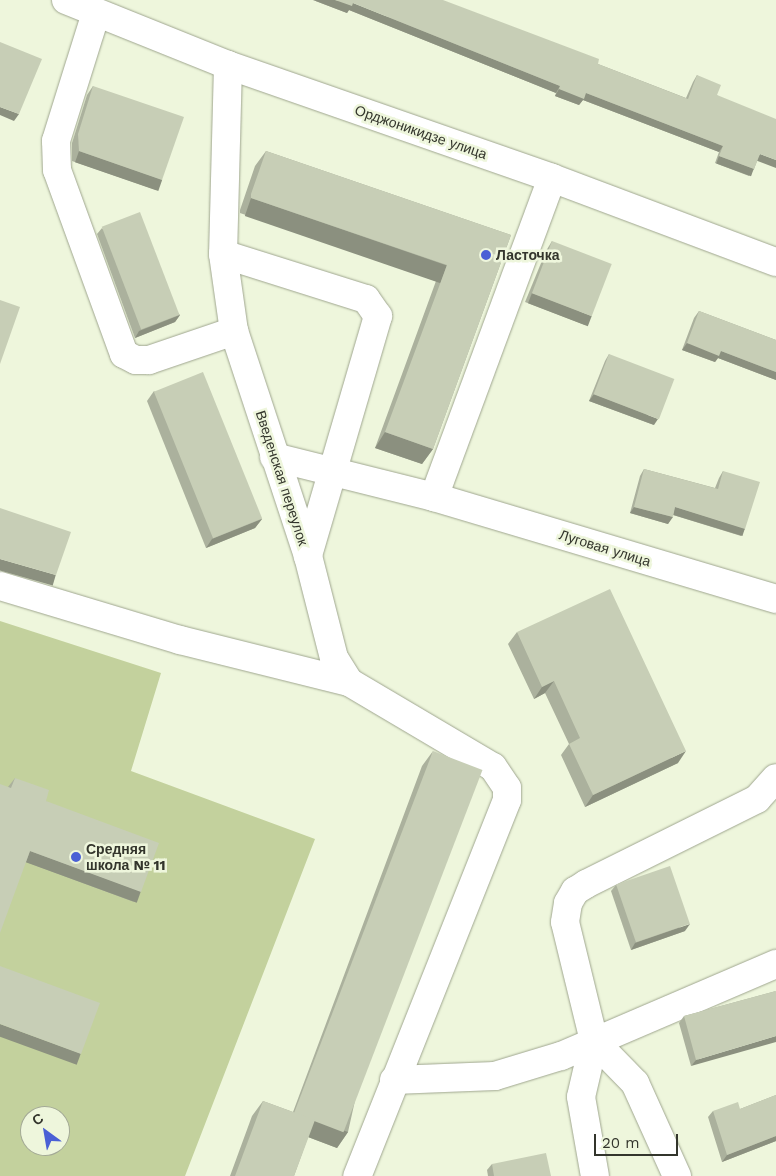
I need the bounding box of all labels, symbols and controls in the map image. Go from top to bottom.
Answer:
street label: Орджоникидзе улица [353,101,489,163]
place label: Ласточка [496,247,560,263]
marker: Ласточка [480,249,492,261]
street label: Введенская переулок [252,408,312,548]
street label: Луговая улица [557,526,653,570]
place label: Средняя школа № 11 [86,841,166,874]
marker: Средняя школа № 11 [70,851,82,863]
north arrow [20,1106,70,1156]
text: С [29,1110,46,1129]
scale bar [596,1124,680,1156]
text: 20 m [602,1134,640,1152]

